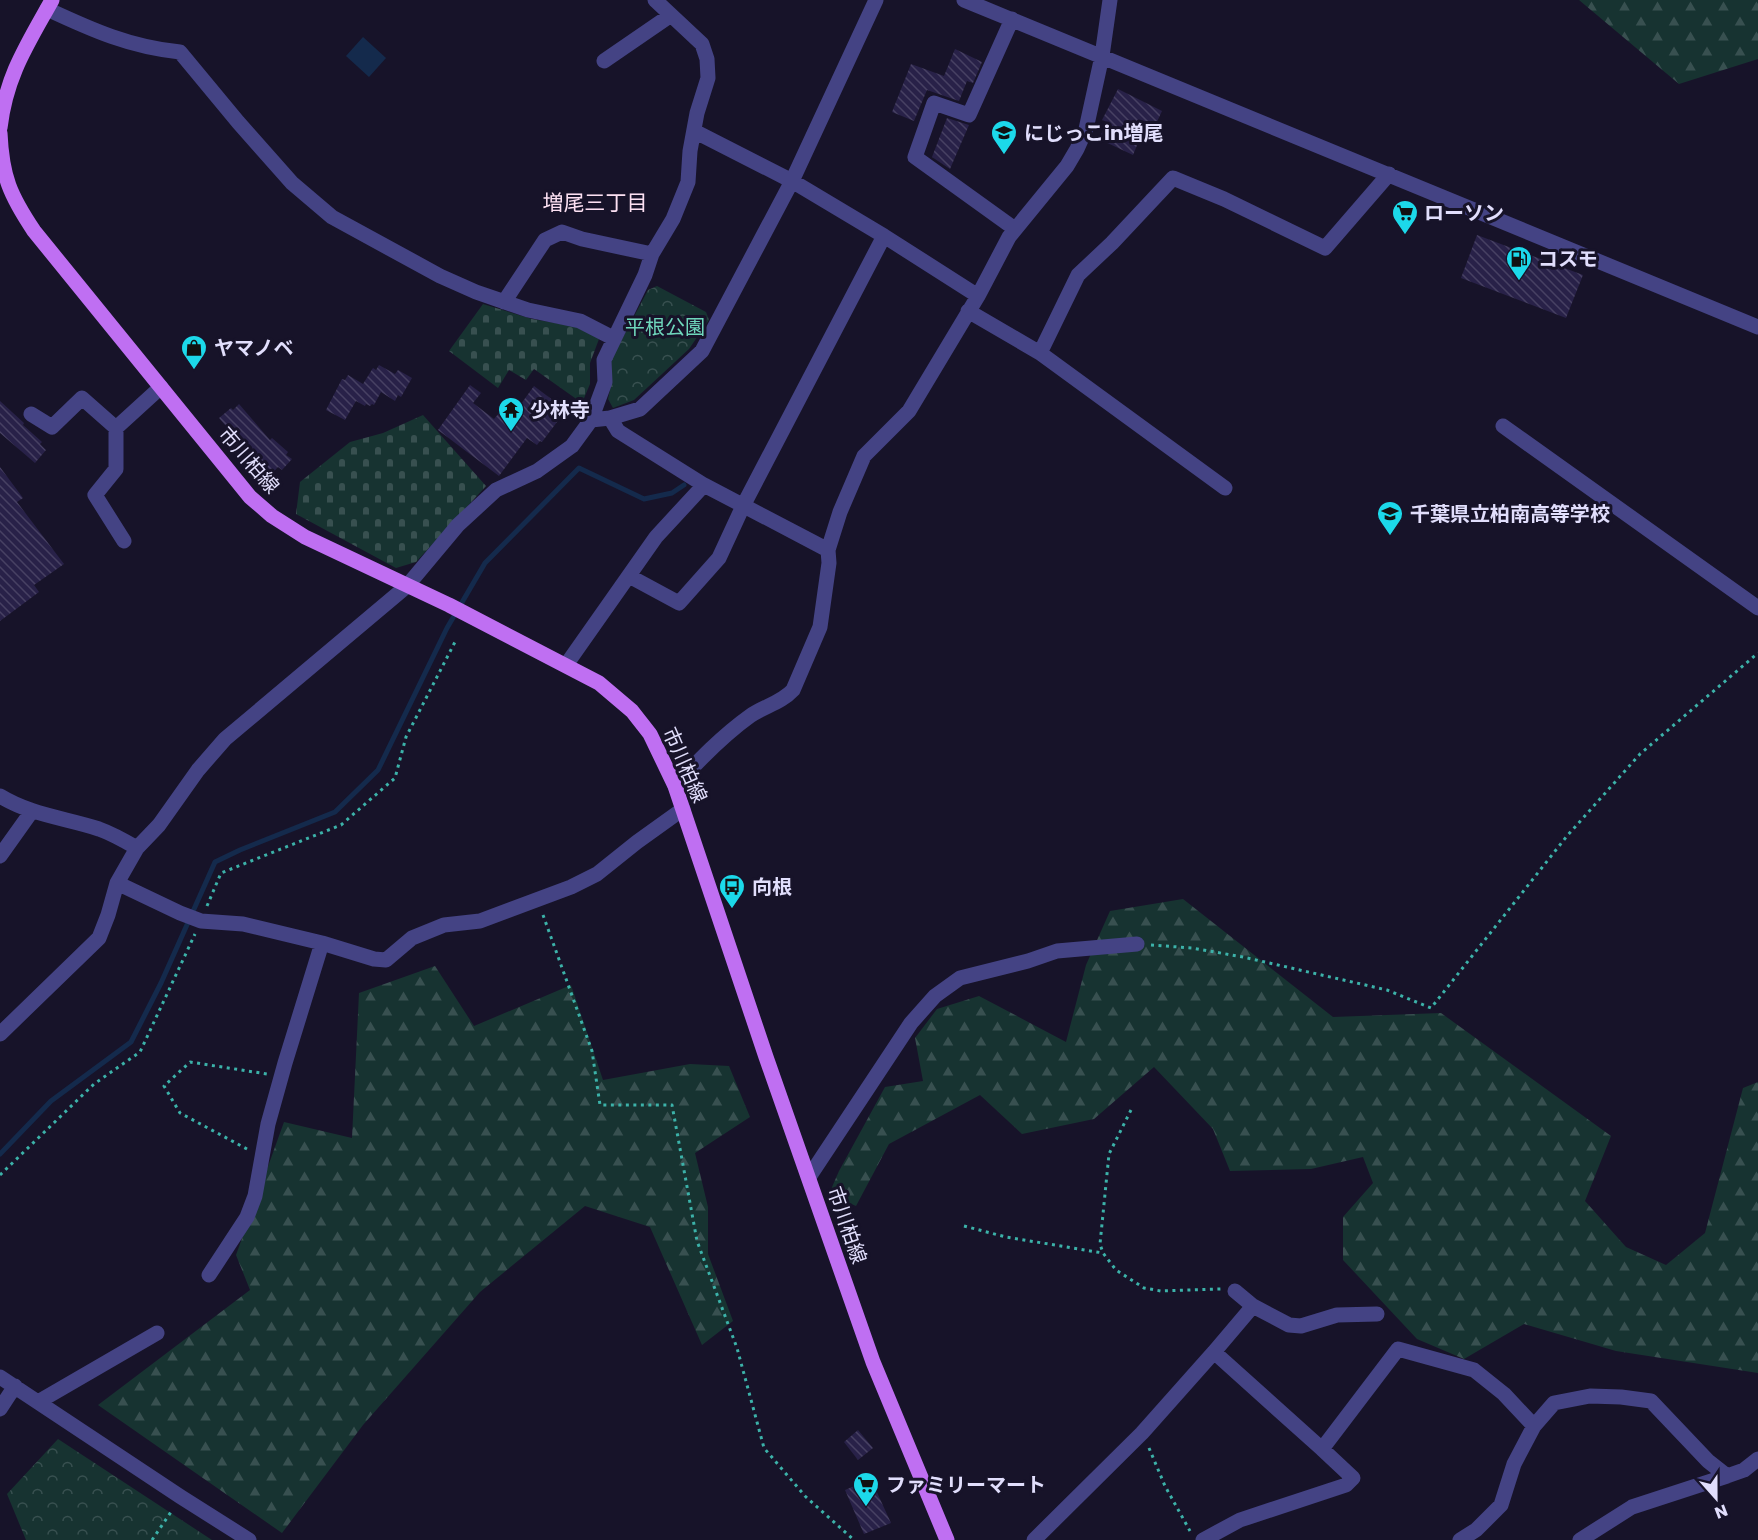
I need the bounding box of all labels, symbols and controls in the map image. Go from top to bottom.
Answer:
school or university icon: にじっこin増尾 [989,118,1019,156]
place label: にじっこin増尾 [1024,119,1163,147]
district label: 増尾三丁目 [543,188,648,217]
supermarket icon: ローソン [1390,198,1420,236]
place label: ローソン [1424,199,1504,227]
fuel station icon: コスモ [1504,244,1534,282]
place label: コスモ [1538,245,1598,273]
park label: 平根公園 [625,313,705,341]
shop icon: ヤマノベ [179,333,209,371]
place label: ヤマノベ [214,334,293,362]
temple icon: 少林寺 [496,395,526,433]
place label: 少林寺 [530,396,590,424]
street label: 市川柏線 [212,421,286,499]
school or university icon: 千葉県立柏南高等学校 [1375,499,1405,537]
place label: 千葉県立柏南高等学校 [1410,500,1610,528]
street label: 市川柏線 [656,723,714,807]
bus stop icon: 向根 [717,872,747,910]
place label: 向根 [752,873,792,901]
street label: 市川柏線 [821,1183,873,1267]
north arrow [1686,1468,1746,1528]
supermarket icon: ファミリーマート [851,1470,881,1508]
place label: ファミリーマート [886,1471,1046,1499]
text: N [1711,1499,1731,1524]

